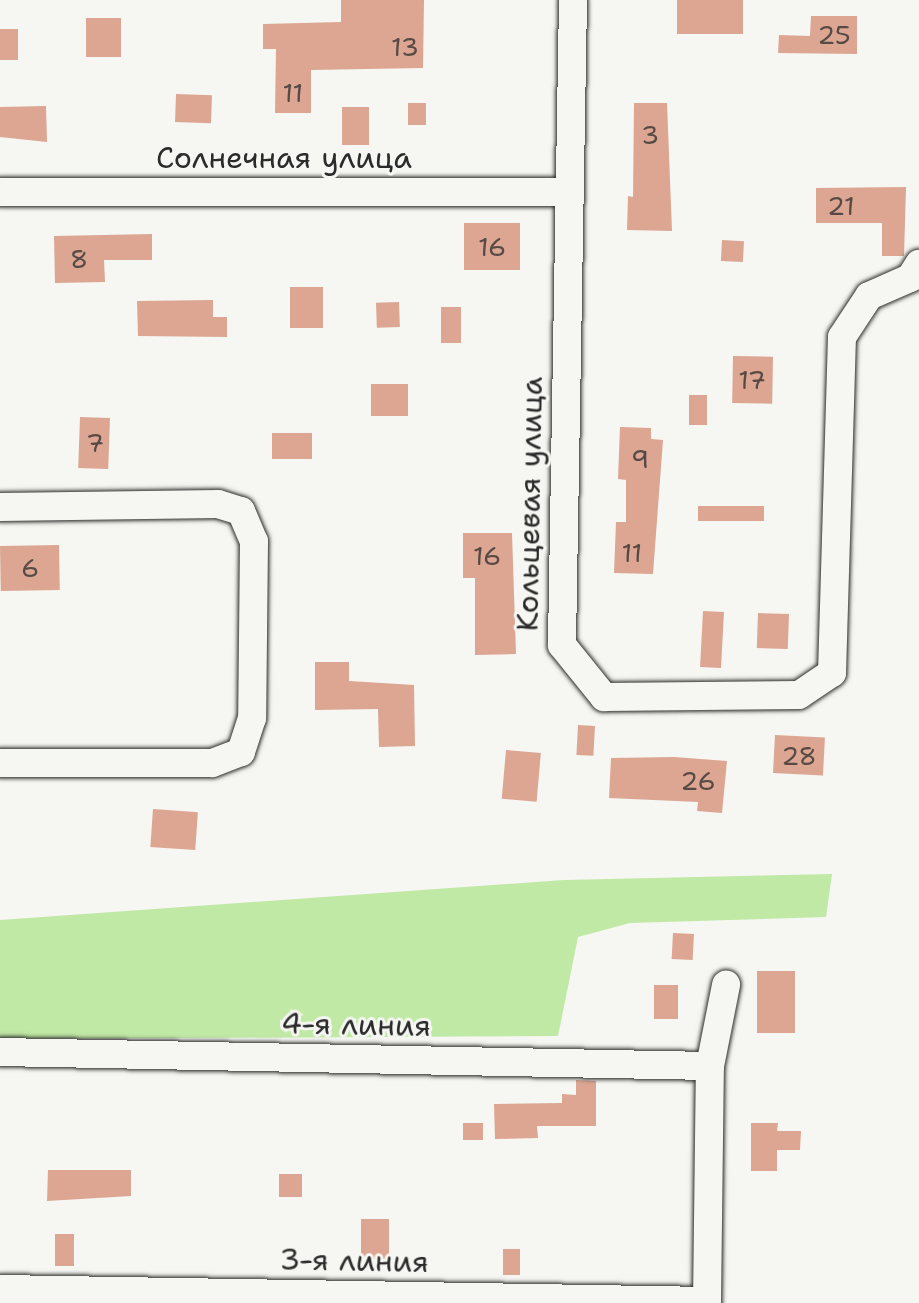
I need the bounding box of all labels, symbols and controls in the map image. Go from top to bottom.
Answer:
house number: 25 [817,19,851,51]
house number: 13 [391,31,419,63]
house number: 11 [283,77,303,109]
house number: 3 [641,119,659,151]
street label: Солнечная улица [156,140,412,176]
house number: 21 [827,190,855,222]
house number: 16 [478,231,506,263]
house number: 8 [70,243,88,275]
house number: 17 [738,364,766,396]
street label: Кольцевая улица [510,376,550,632]
house number: 7 [86,427,104,459]
house number: 9 [631,443,649,475]
house number: 11 [622,537,642,569]
house number: 16 [473,540,501,572]
house number: 6 [21,552,39,584]
house number: 28 [781,740,817,772]
house number: 26 [680,765,716,797]
street label: 4-я линия [281,1006,431,1044]
street label: 3-я линия [279,1242,429,1280]

